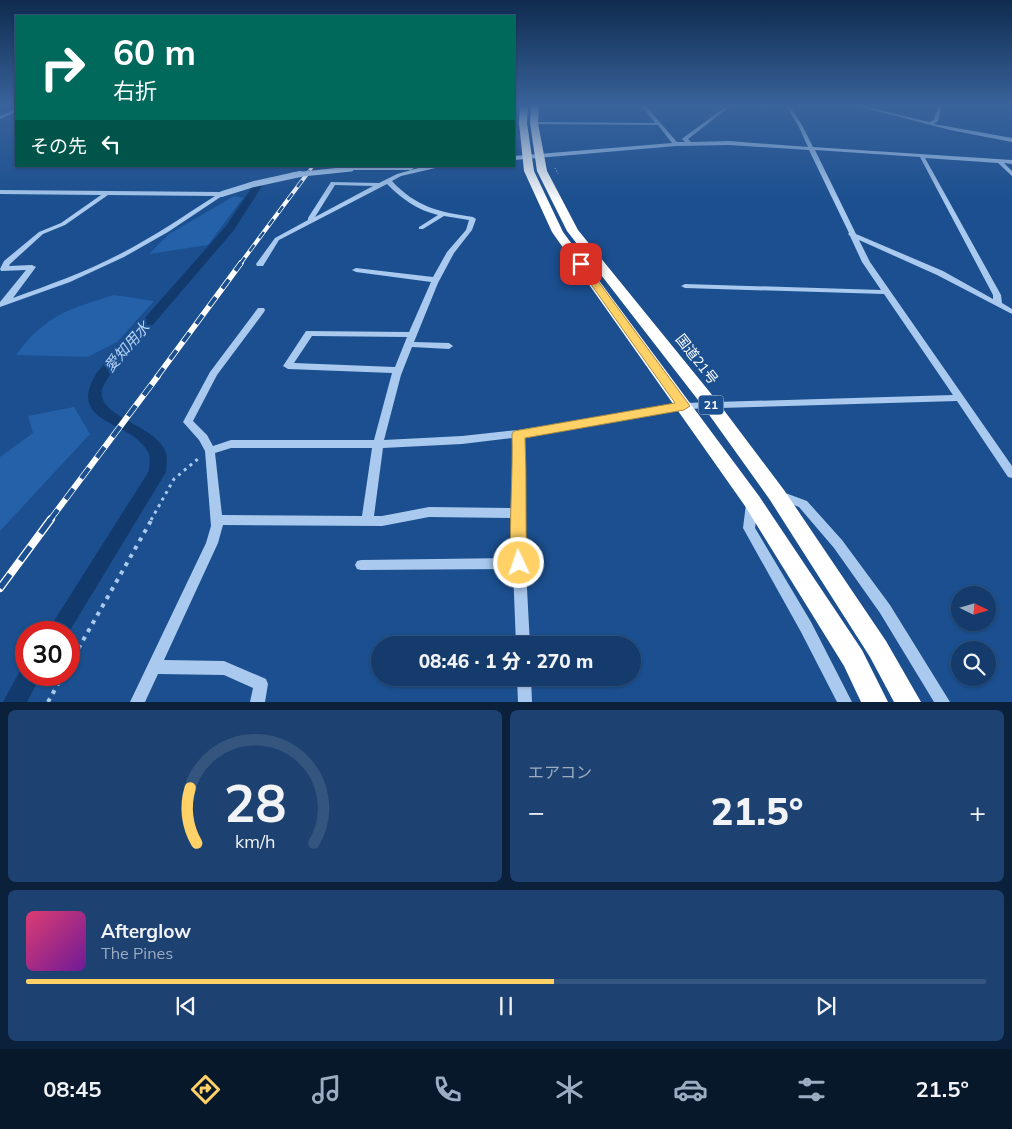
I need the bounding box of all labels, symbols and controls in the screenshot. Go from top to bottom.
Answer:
text: 60 m [113,30,196,74]
icon: right [30,35,95,100]
text: 右折 [113,77,157,105]
icon: left [97,130,125,158]
text: その先 [30,134,87,158]
pin [560,243,602,285]
icon: arrive [567,250,595,278]
water label: 愛知用水 [100,316,155,376]
street label: 国道21号 [672,330,722,388]
road number: 21 [698,396,724,414]
position arrow [492,536,544,588]
north arrow [951,586,996,631]
map controls [951,586,996,686]
speed limit sign: 30 [15,621,80,686]
button: search [951,641,996,686]
text: 08:46 · 1 分 · 270 m [419,649,593,673]
text: エアコン [528,762,592,782]
text: 28 [224,770,286,835]
text: 21.5° [711,787,803,835]
text: − [528,794,545,829]
text: + [969,794,986,829]
text: km/h [235,830,275,852]
text: Afterglow [101,919,191,943]
text: The Pines [101,943,173,963]
icon: previous [172,992,200,1020]
icon: pause [492,992,520,1020]
icon: next [812,992,840,1020]
icon: directions [188,1072,223,1107]
icon: music [309,1072,344,1107]
icon: phone [430,1072,465,1107]
icon: climate [552,1072,587,1107]
icon: car [673,1072,708,1107]
icon: filters [794,1072,829,1107]
text: 08:45 [43,1075,101,1103]
text: 21.5° [915,1075,969,1103]

